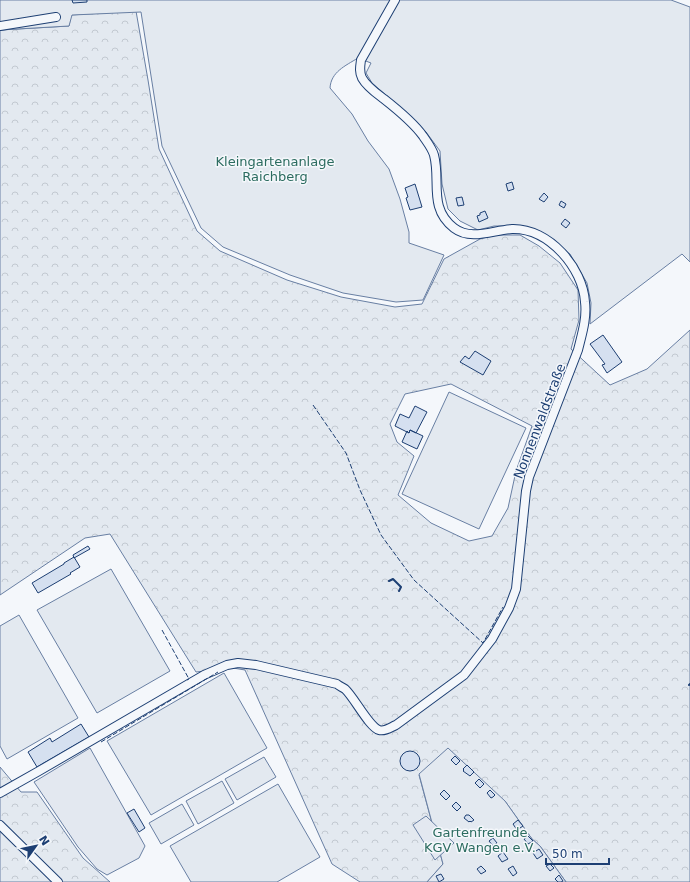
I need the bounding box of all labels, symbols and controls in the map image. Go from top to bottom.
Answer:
park label: Kleingartenanlage Raichberg [216,154,334,184]
street label: Nonnenwaldstraße [511,361,568,481]
park label: Gartenfreunde KGV Wangen e.V. [424,825,536,855]
north arrow [16,826,56,866]
text: N [36,833,52,848]
scale bar [546,840,609,866]
text: 50 m [552,847,583,861]

